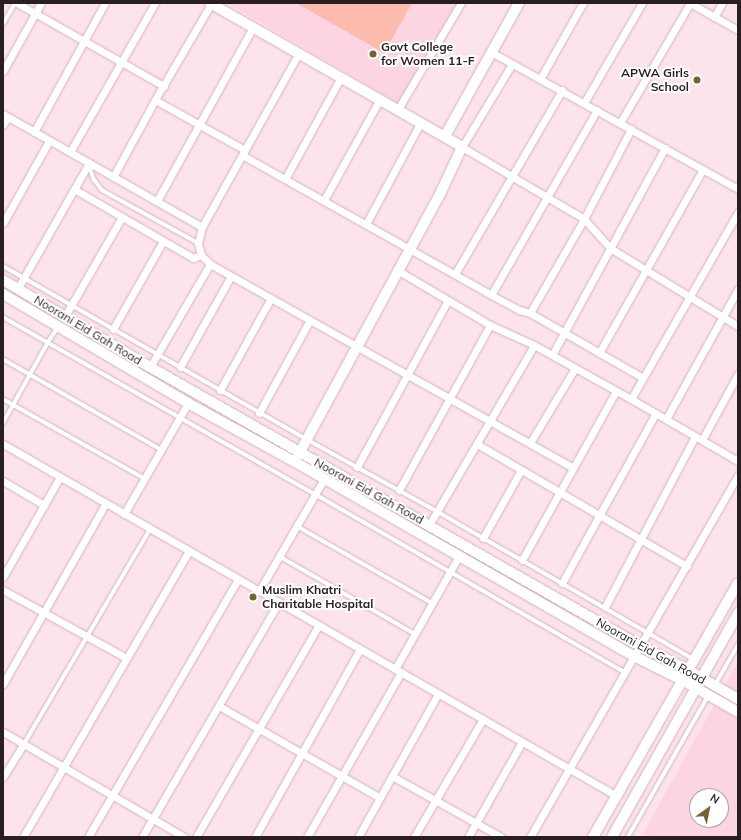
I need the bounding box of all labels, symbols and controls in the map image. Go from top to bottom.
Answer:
place label: Govt College for Women 11-F [381,40,475,68]
marker: Govt College for Women 11-F [368,49,378,59]
place label: APWA Girls School [621,66,689,94]
marker: APWA Girls School [692,75,702,85]
street label: Noorani Eid Gah Road [32,292,144,368]
street label: Noorani Eid Gah Road [312,455,426,527]
place label: Muslim Khatri Charitable Hospital [262,583,373,611]
marker: Muslim Khatri Charitable Hospital [247,591,259,603]
street label: Noorani Eid Gah Road [594,615,708,687]
north arrow [689,788,729,828]
text: N [708,791,722,807]

